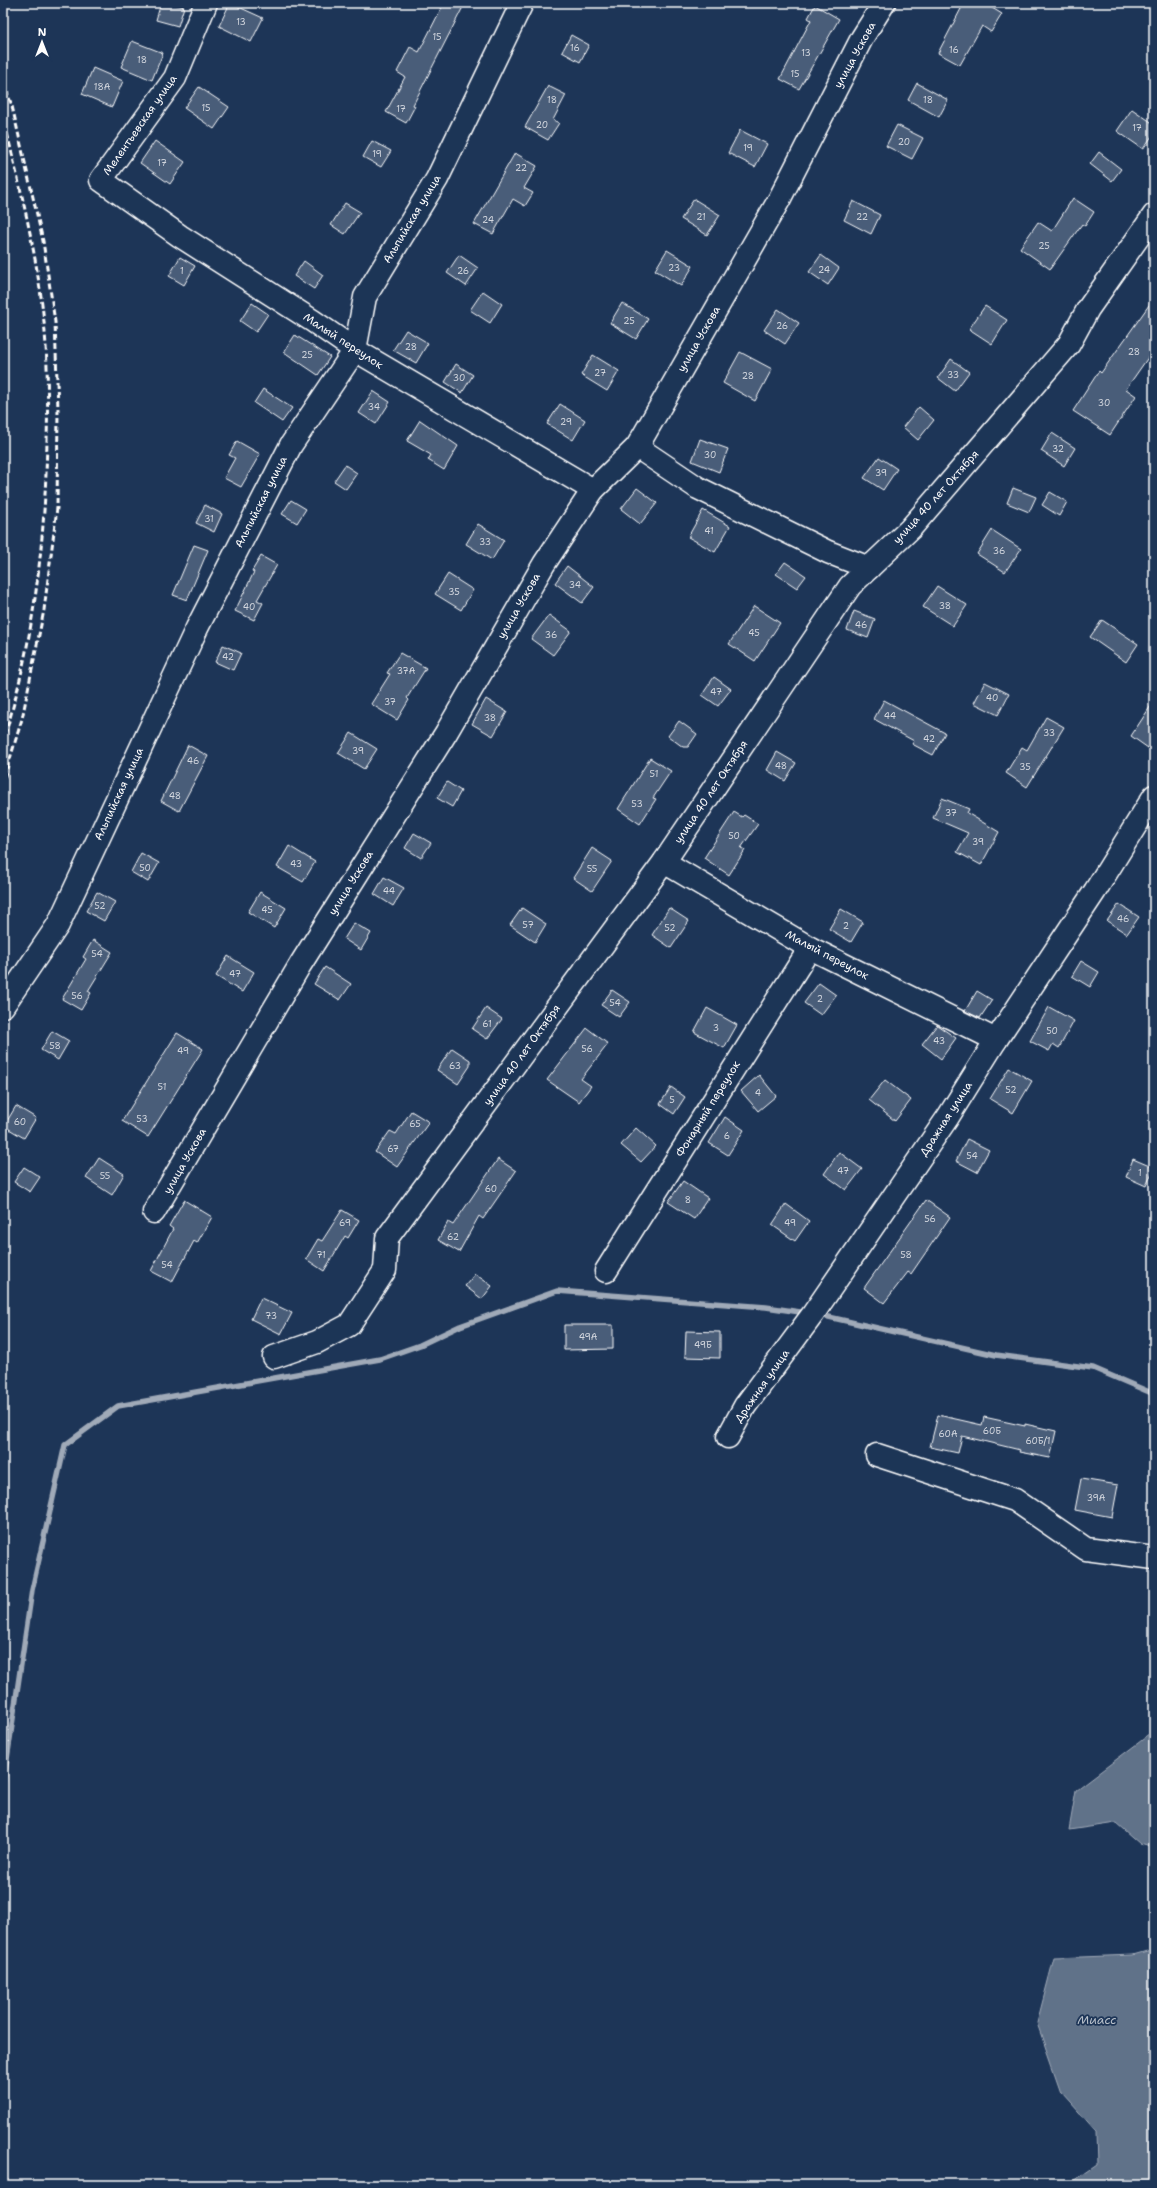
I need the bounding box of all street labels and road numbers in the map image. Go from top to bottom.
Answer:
street label: улица Ускова [831,19,879,91]
street label: Мелентьевская улица [100,72,181,178]
street label: Альпийская улица [380,172,444,266]
street label: улица Ускова [674,303,724,375]
street label: Малый переулок [300,310,386,373]
street label: улица 40 лет Октября [890,447,982,547]
street label: Альпийская улица [231,454,291,550]
street label: улица Ускова [494,570,544,642]
street label: улица 40 лет Октября [671,737,751,847]
street label: Альпийская улица [91,745,147,843]
street label: улица Ускова [325,848,377,918]
street label: Малый переулок [783,927,871,983]
street label: улица 40 лет Октября [480,1001,564,1109]
street label: Фонарный переулок [672,1058,744,1160]
street label: Дражная улица [916,1079,976,1159]
street label: улица Ускова [160,1125,210,1197]
street label: Дражная улица [731,1346,793,1426]

